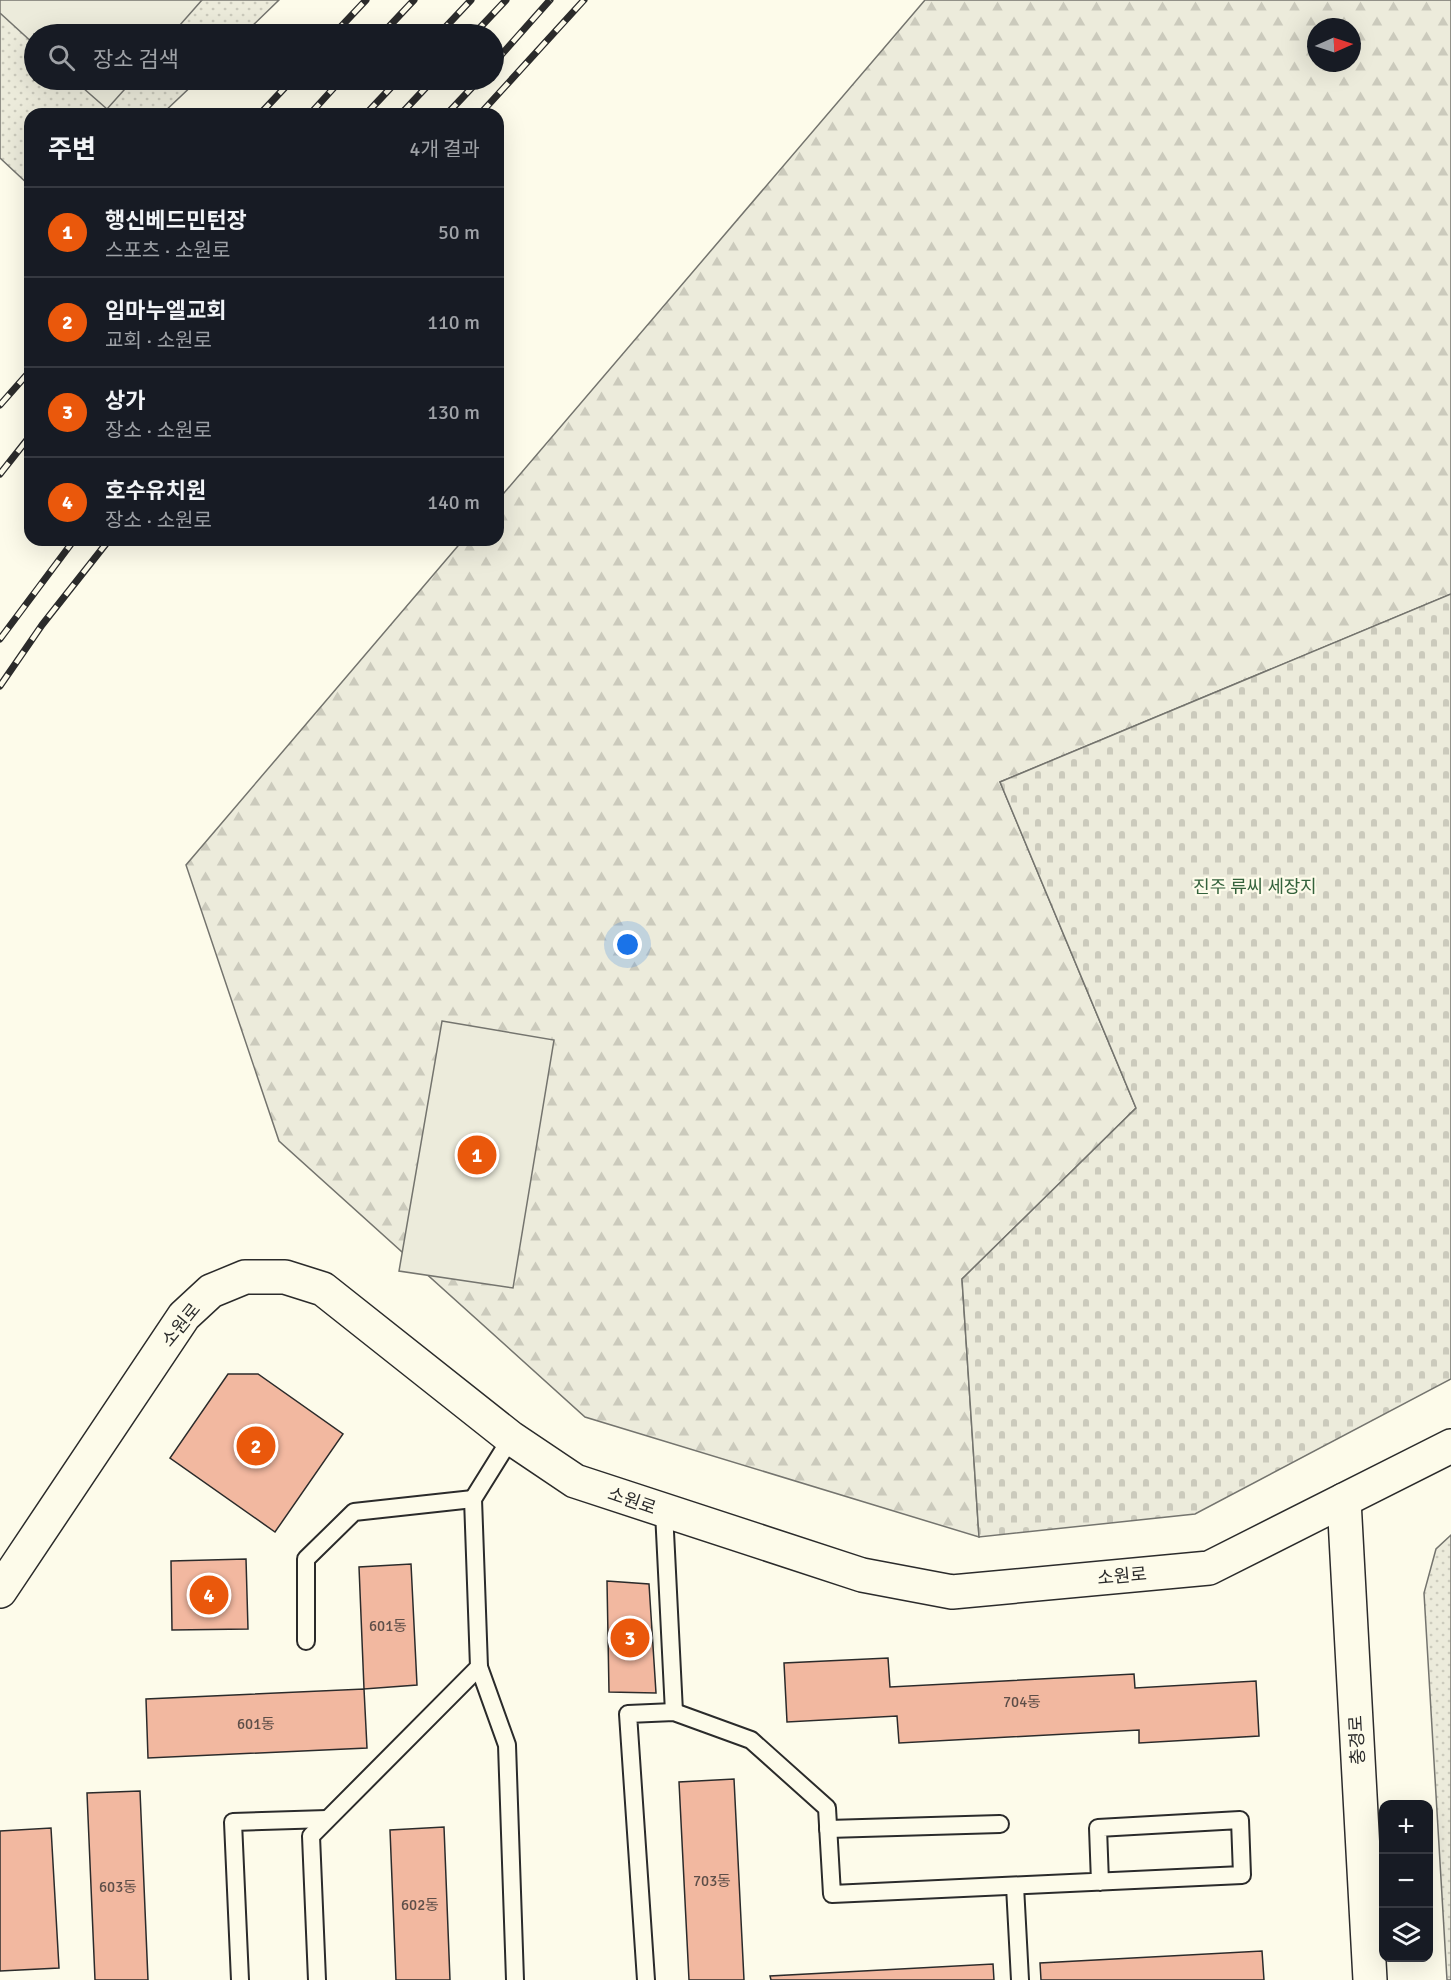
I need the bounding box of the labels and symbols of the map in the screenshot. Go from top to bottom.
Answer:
north arrow [1307,18,1361,72]
park label: 진주 류씨 세장지 [1193,876,1317,898]
your location [613,930,642,959]
pin: 1 [458,1132,496,1178]
street label: 소원로 [157,1299,205,1351]
pin: 2 [236,1424,276,1468]
street label: 소원로 [605,1483,659,1519]
street label: 소원로 [1096,1563,1148,1589]
pin: 4 [190,1572,228,1618]
pin: 3 [610,1616,650,1660]
house number: 601동 [369,1617,407,1635]
house number: 704동 [1003,1693,1041,1711]
house number: 601동 [237,1715,275,1733]
street label: 충경로 [1345,1715,1369,1765]
house number: 703동 [693,1872,731,1890]
house number: 603동 [99,1878,137,1896]
house number: 602동 [401,1896,439,1914]

